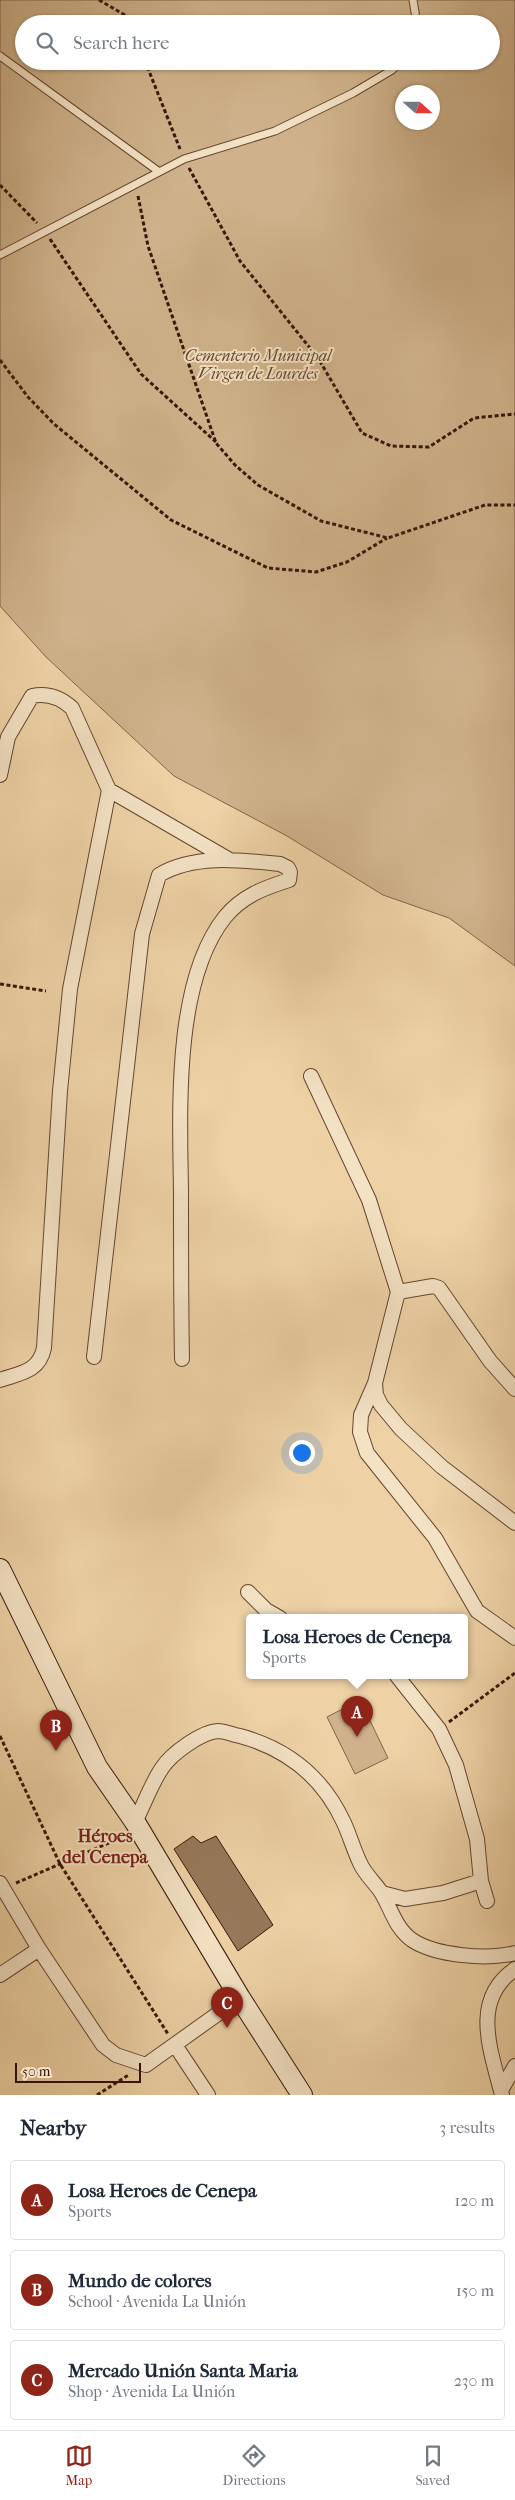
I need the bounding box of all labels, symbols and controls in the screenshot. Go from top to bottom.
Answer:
search box [15,15,500,70]
icon: search [33,29,61,57]
text: Search here [73,32,169,54]
north arrow [395,85,440,130]
park label: Cementerio Municipal Virgen de Lourdes [185,346,333,383]
your location [289,1440,315,1466]
popup [246,1614,468,1679]
text: Losa Heroes de Cenepa [263,1626,451,1648]
text: Sports [263,1648,306,1667]
pin: A [341,1696,373,1737]
pin: B [40,1710,72,1751]
district label: Héroes del Cenepa [62,1826,149,1868]
pin: C [211,1987,243,2028]
scale bar [15,2060,141,2083]
text: 50 m [22,2063,50,2080]
text: Nearby [20,2116,86,2140]
text: 3 results [439,2118,495,2137]
text: Losa Heroes de Cenepa [68,2180,257,2202]
text: A [32,2191,42,2210]
text: 120 m [455,2191,494,2210]
text: Sports [68,2202,111,2221]
text: Mundo de colores [68,2270,212,2292]
text: B [32,2281,42,2300]
text: 150 m [456,2281,494,2300]
text: School · Avenida La Unión [68,2292,246,2311]
text: Mercado Unión Santa Maria [68,2360,297,2382]
text: C [32,2371,42,2390]
text: 230 m [454,2371,494,2390]
text: Shop · Avenida La Unión [68,2382,235,2401]
tab: Map [65,2442,93,2489]
tab: Directions [223,2442,286,2489]
tab: Saved [415,2442,450,2489]

